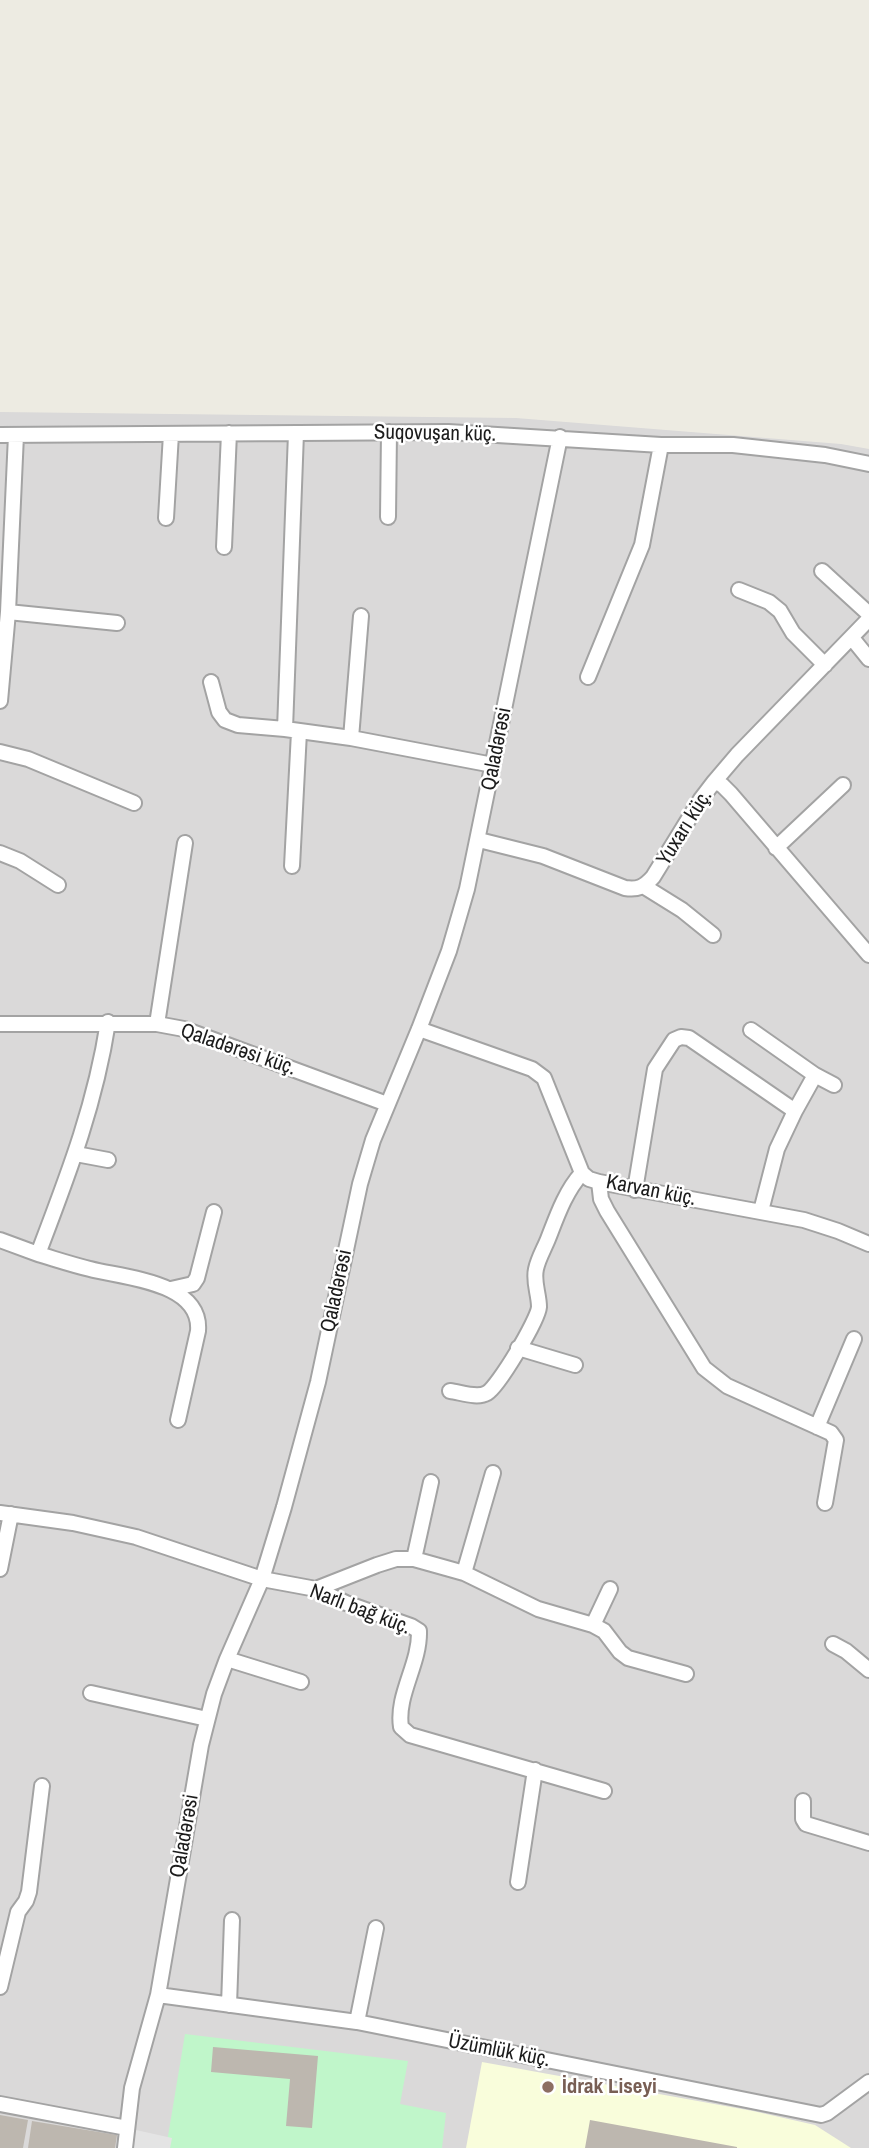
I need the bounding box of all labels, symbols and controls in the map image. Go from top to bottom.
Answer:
street label: Suqovuşan küç. [374,420,496,448]
street label: Qaladərəsi [477,705,517,793]
street label: Yuxarı küç. [652,785,718,871]
street label: Qaladərəsi küç. [177,1018,299,1082]
street label: Karvan küç. [604,1170,698,1212]
street label: Qaladərəsi [316,1247,358,1335]
street label: Narlı bağ küç. [306,1579,414,1641]
street label: Qaladərəsi [165,1792,205,1880]
street label: Üzümlük küç. [446,2029,552,2073]
place label: İdrak Liseyi [562,2074,657,2100]
marker: İdrak Liseyi [540,2079,556,2095]

